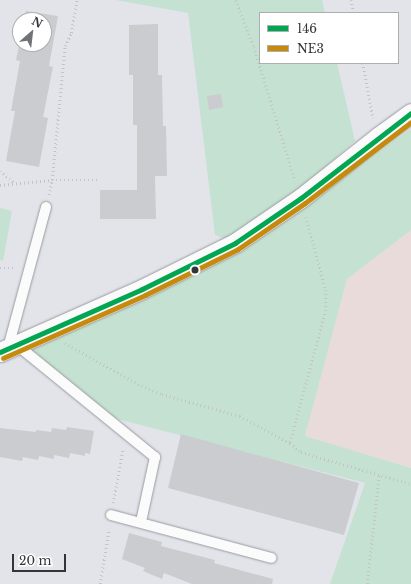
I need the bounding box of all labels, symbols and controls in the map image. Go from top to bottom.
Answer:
north arrow [12,12,52,52]
legend [259,12,399,64]
text: N [29,14,45,31]
text: 146 [297,21,317,36]
text: NE3 [297,41,324,56]
unlabelled marker [190,265,200,275]
scale bar [14,546,68,572]
text: 20 m [19,553,51,568]

